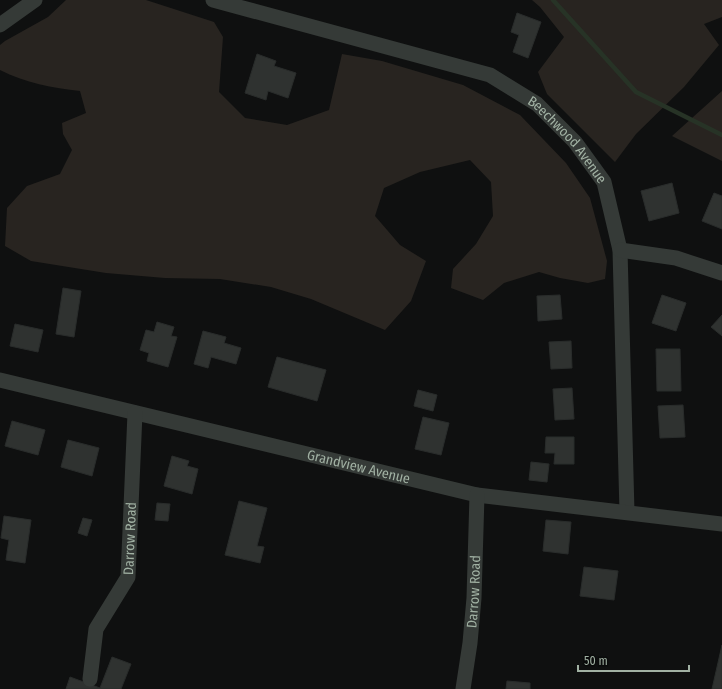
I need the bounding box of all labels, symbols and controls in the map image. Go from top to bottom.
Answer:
street label: Beechwood Avenue [525,92,610,187]
street label: Grandview Avenue [305,446,412,488]
street label: Darrow Road [120,502,140,575]
street label: Darrow Road [463,555,484,629]
scale bar [578,647,689,673]
text: 50 m [584,654,608,668]

